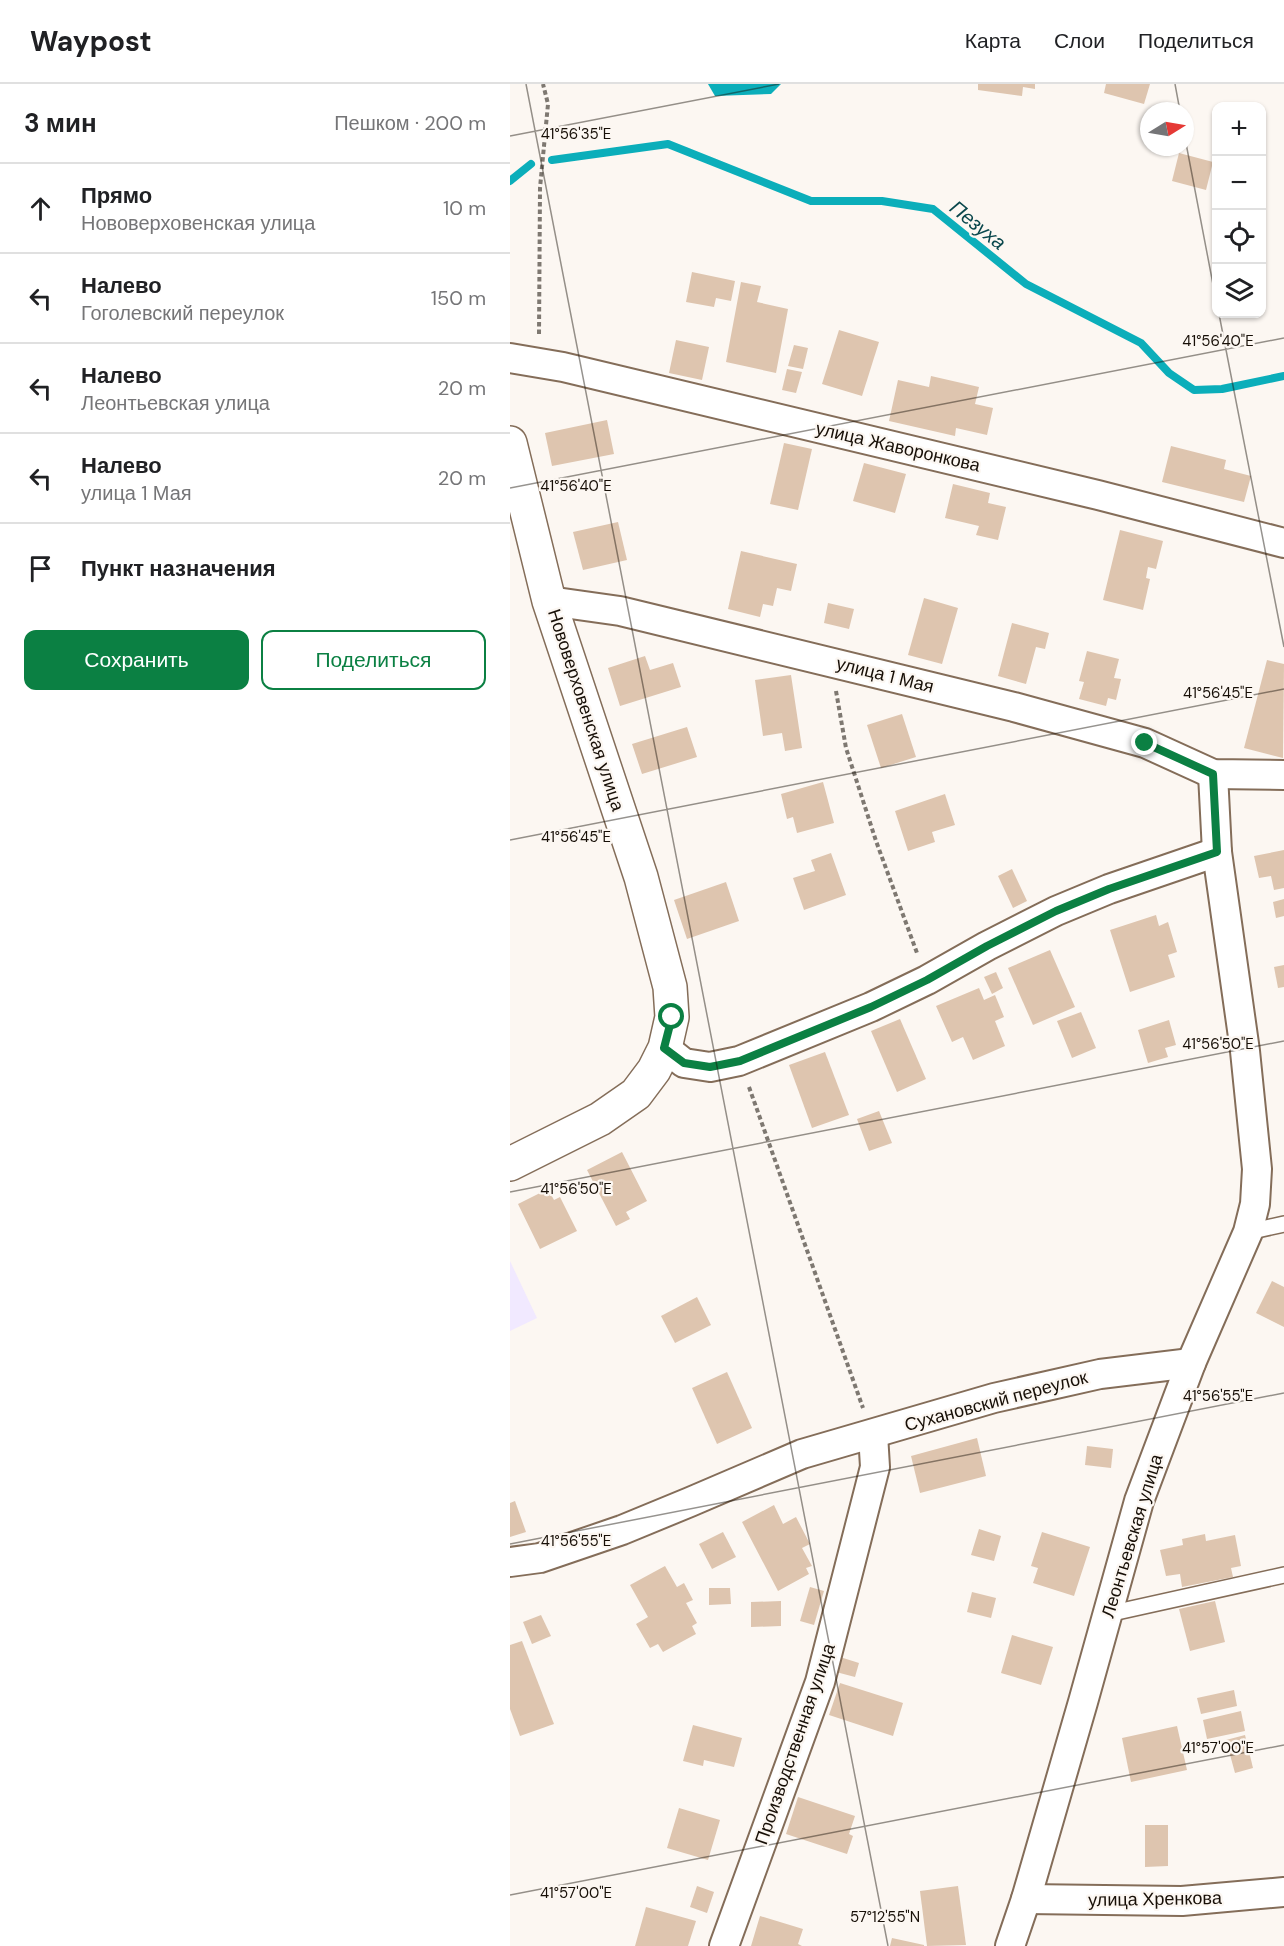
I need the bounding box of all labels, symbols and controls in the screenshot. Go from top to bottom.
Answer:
text: Waypost [30,23,152,60]
text: Карта [965,27,1021,55]
text: Слои [1054,27,1105,55]
text: Поделиться [1138,27,1254,55]
north arrow [1140,102,1194,156]
map controls [1212,102,1266,318]
button: + [1212,102,1266,156]
text: 3 мин [24,106,97,140]
text: Пешком · 200 m [334,110,486,136]
text: 41°56'35"E [541,124,611,144]
button: − [1212,156,1266,210]
text: Прямо [81,181,152,210]
icon: ahead [24,192,57,225]
water label: Пезуха [945,194,1011,256]
text: 10 m [443,195,486,221]
text: Нововерховенская улица [81,210,315,236]
button: locate [1212,210,1266,264]
button: layers [1212,264,1266,318]
text: Налево [81,271,162,300]
icon: left [24,282,57,315]
text: 150 m [431,285,486,311]
text: Гоголевский переулок [81,300,284,326]
text: 41°56'40"E [1182,331,1254,351]
text: Налево [81,361,162,390]
icon: left [24,372,57,405]
text: 20 m [438,375,486,401]
text: Леонтьевская улица [81,390,270,416]
street label: улица Жаворонкова [813,416,983,478]
text: Налево [81,451,162,480]
icon: left [24,462,57,495]
text: 20 m [438,465,486,491]
text: 41°56'40"E [540,476,612,496]
text: улица 1 Мая [81,480,192,506]
icon: arrive [24,552,57,585]
text: Пункт назначения [81,554,276,583]
street label: Нововерховенская улица [542,606,630,815]
button: Сохранить [24,630,249,690]
button: Поделиться [261,630,486,690]
street label: улица 1 Мая [834,651,936,699]
text: 41°56'45"E [1183,683,1253,703]
route end [1131,729,1157,755]
text: 41°56'45"E [541,827,611,847]
route start [658,1003,684,1029]
text: 41°56'50"E [1182,1034,1254,1054]
text: 41°56'50"E [540,1179,612,1199]
street label: Сухановский переулок [902,1365,1090,1437]
text: 41°56'55"E [1183,1386,1253,1406]
street label: Леонтьевская улица [1096,1450,1169,1621]
text: 41°56'55"E [541,1531,611,1551]
street label: Производственная улица [749,1639,841,1848]
text: 41°57'00"E [1182,1738,1254,1758]
text: 41°57'00"E [540,1883,612,1903]
street label: улица Хренкова [1088,1886,1223,1912]
text: 57°12'55"N [850,1907,920,1927]

